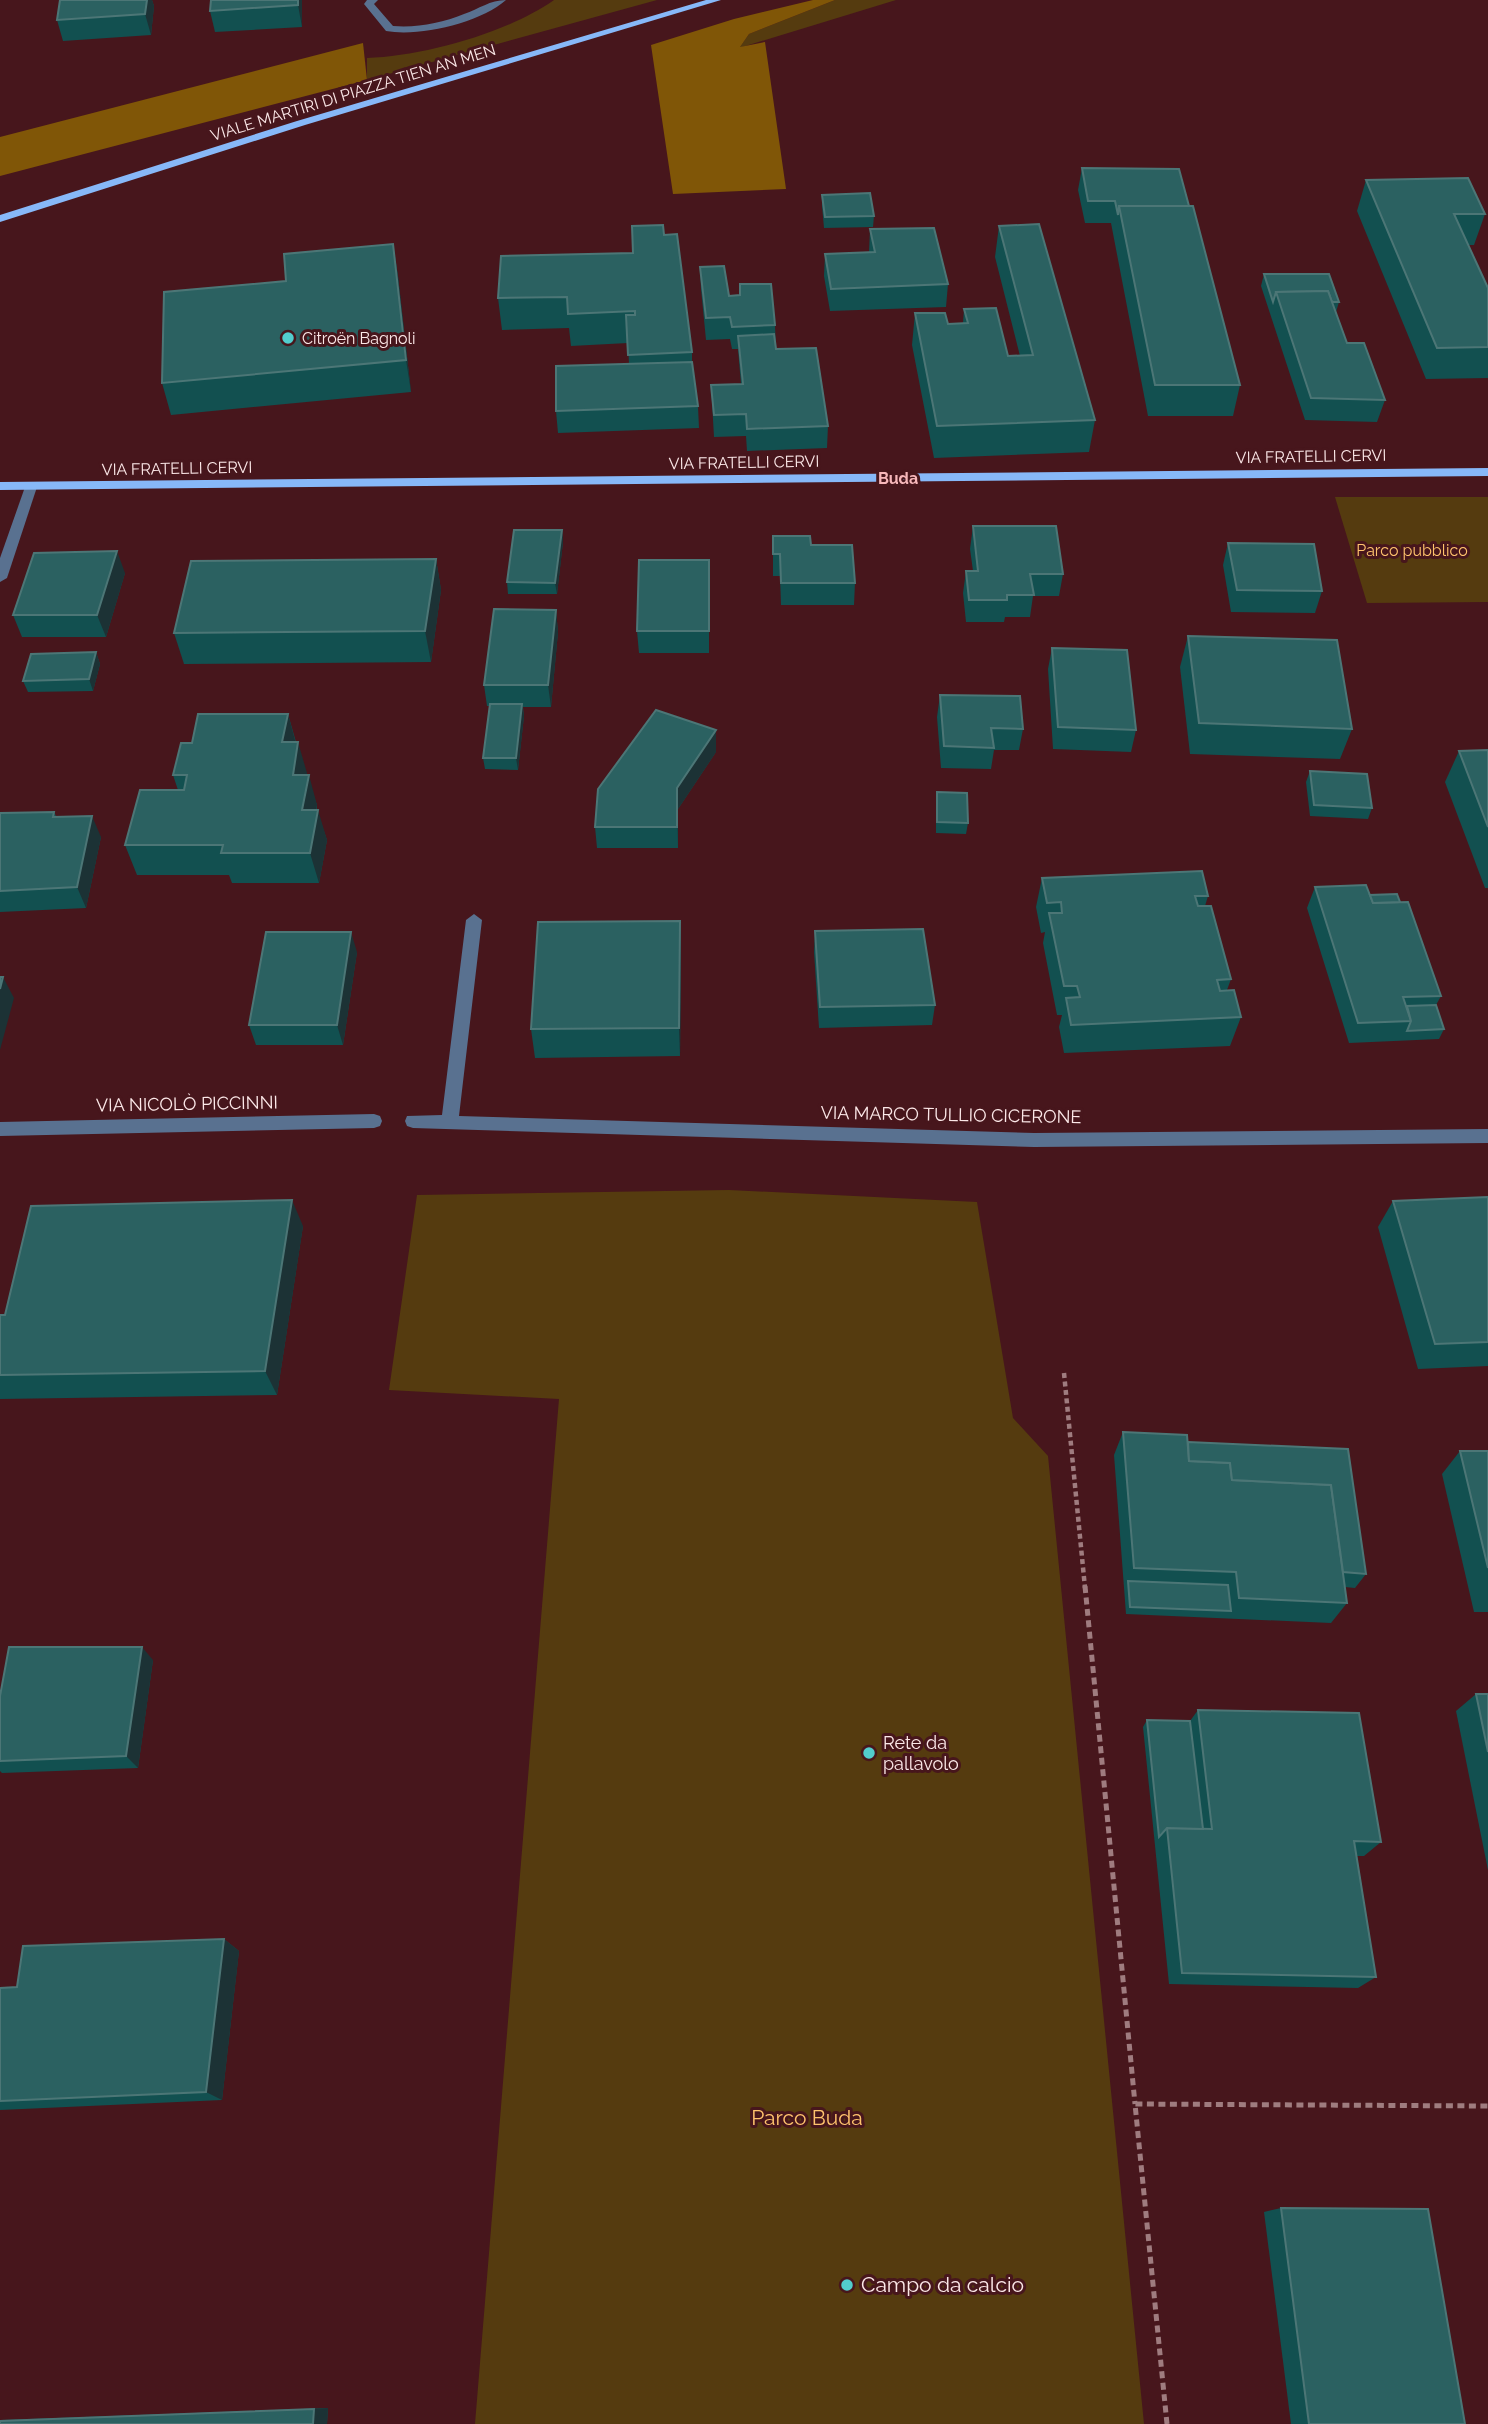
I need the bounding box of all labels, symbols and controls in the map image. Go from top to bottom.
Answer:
street label: VIALE MARTIRI DI PIAZZA TIEN AN MEN [208,40,498,145]
place label: Citroën Bagnoli [302,329,415,348]
marker: Citroën Bagnoli [280,330,296,346]
street label: VIA FRATELLI CERVI [1236,446,1387,467]
street label: VIA FRATELLI CERVI [669,452,820,473]
street label: VIA FRATELLI CERVI [102,458,253,479]
district label: Buda [878,469,918,488]
park label: Parco pubblico [1356,541,1468,560]
street label: VIA NICOLÒ PICCINNI [96,1090,278,1116]
street label: VIA MARCO TULLIO CICERONE [820,1102,1082,1127]
place label: Rete da pallavolo [883,1732,959,1774]
marker: Rete da pallavolo [861,1745,877,1761]
park label: Parco Buda [751,2105,863,2130]
place label: Campo da calcio [861,2272,1024,2297]
marker: Campo da calcio [839,2277,855,2293]

